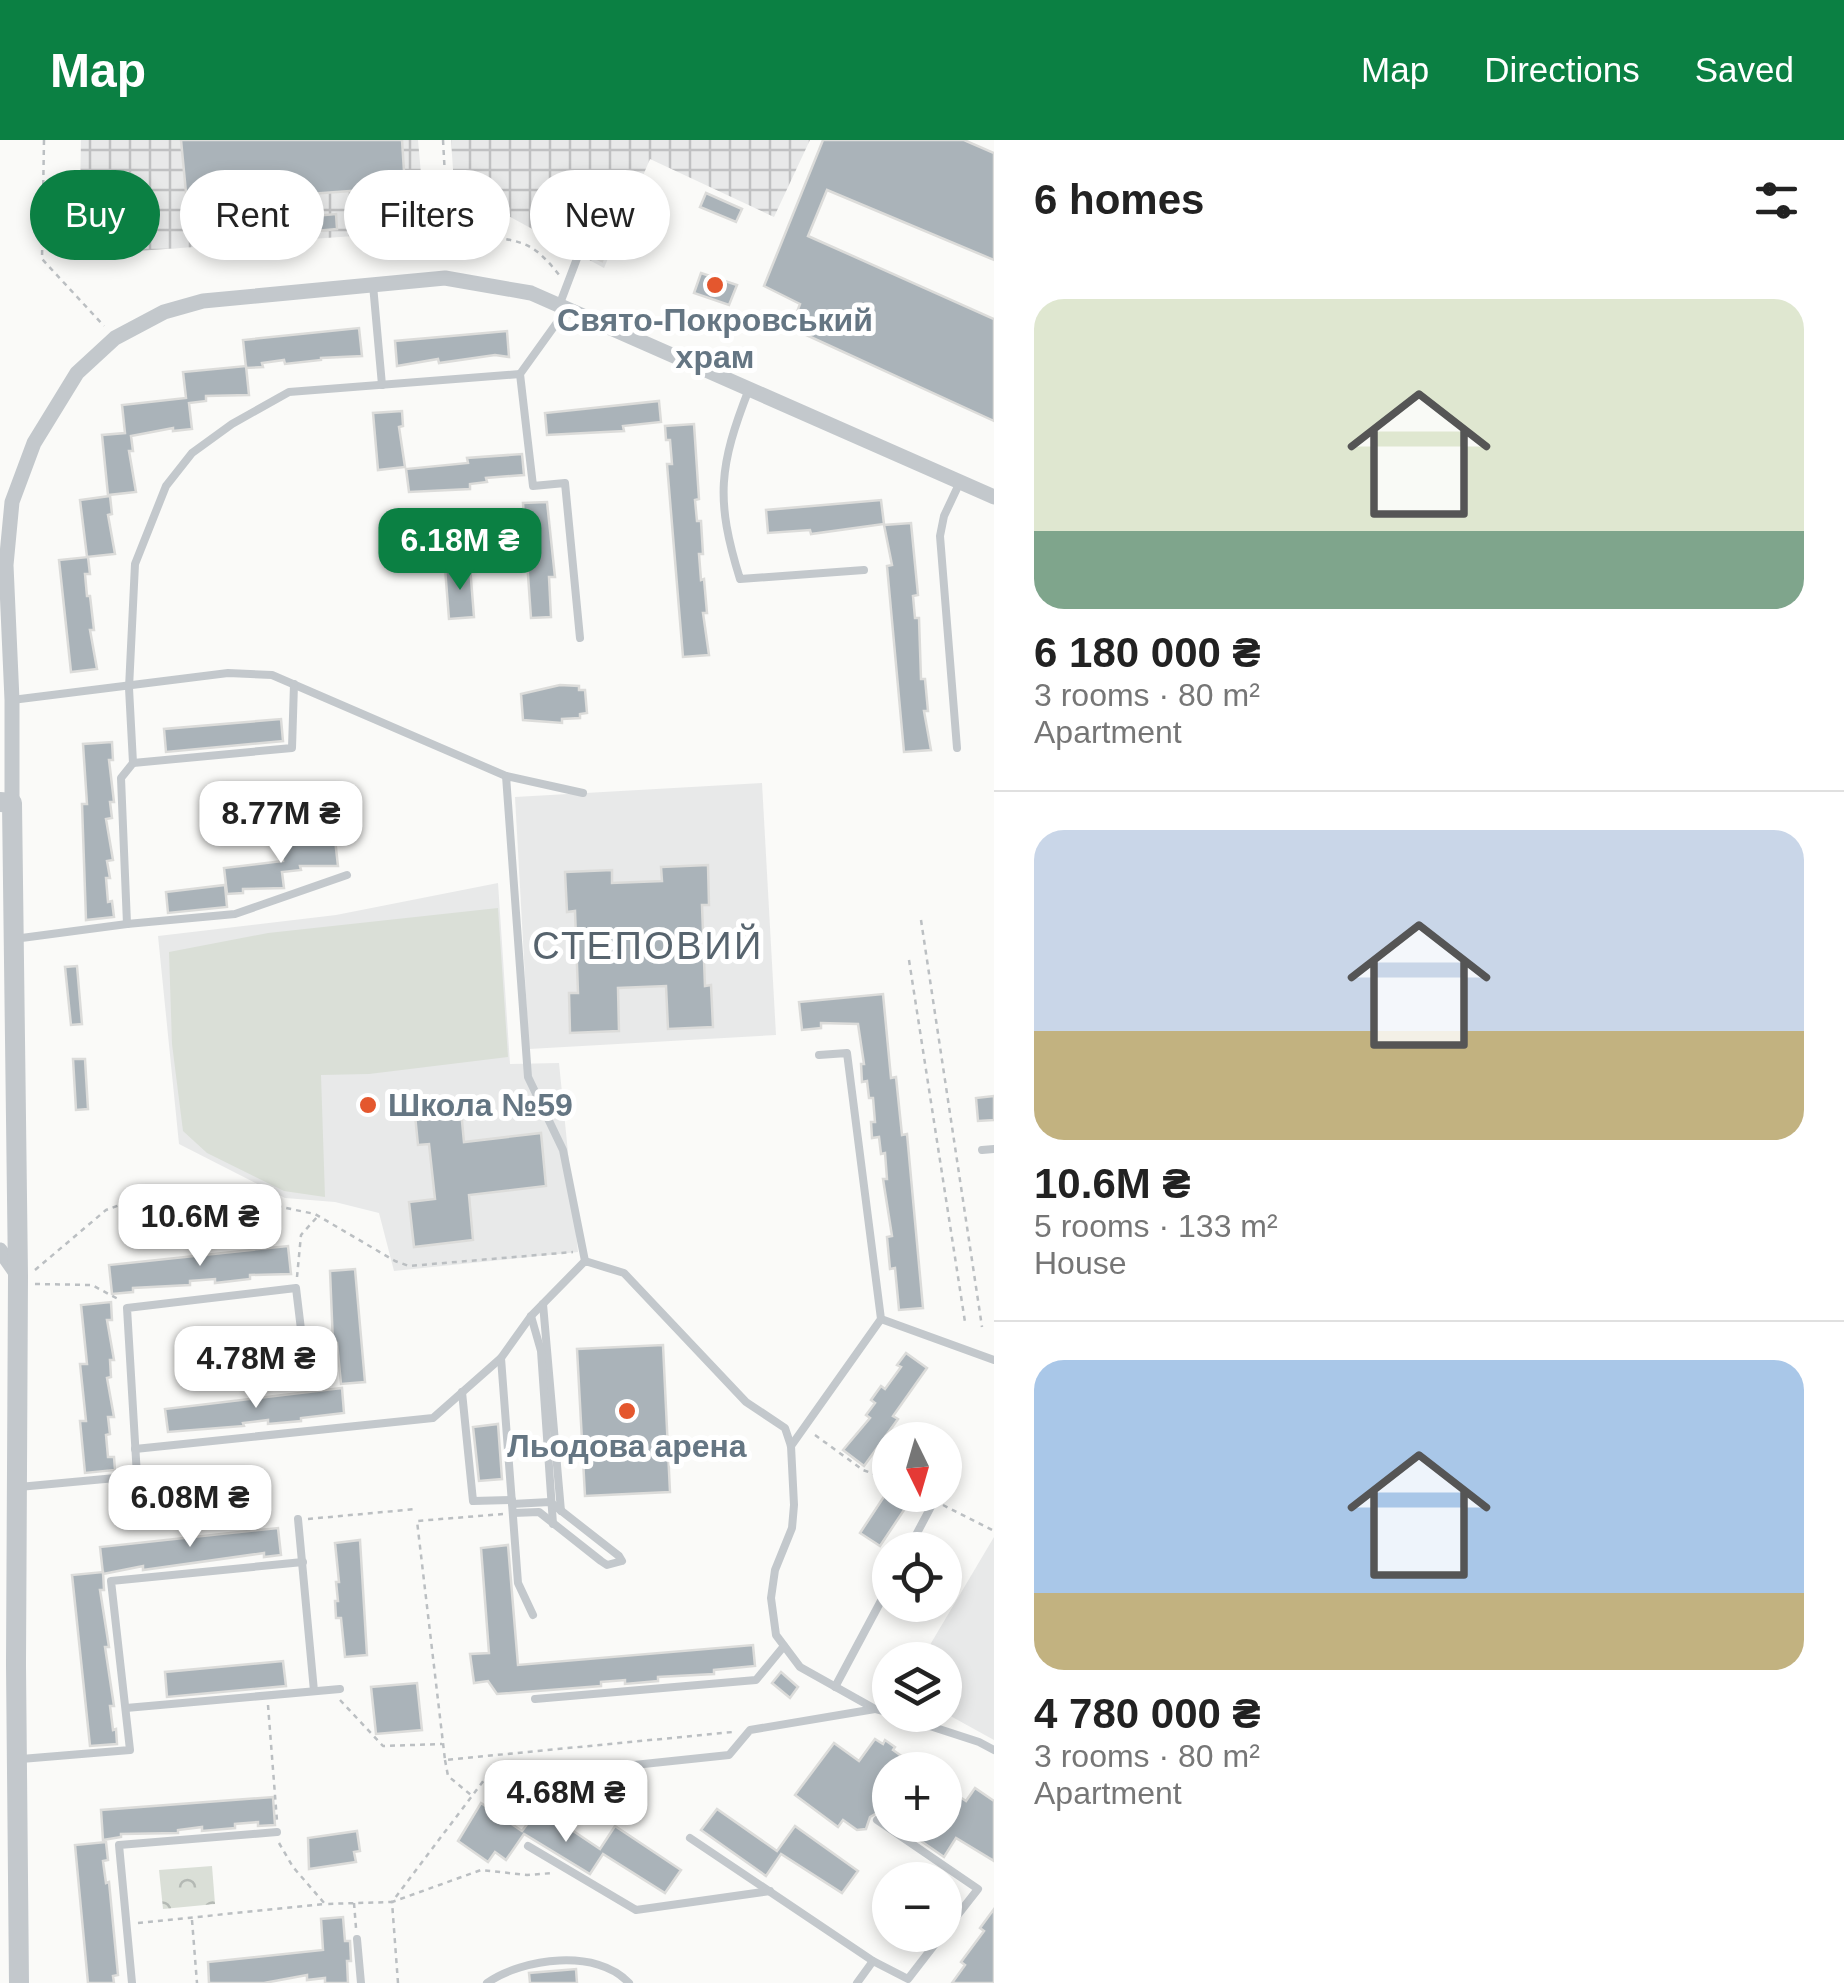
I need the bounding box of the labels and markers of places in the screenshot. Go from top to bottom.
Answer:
marker: Свято-Покровський храм [704,274,726,296]
place label: Свято-Покровський храм [557,302,873,375]
pin: 6.18M ₴ [368,508,552,593]
pin: 8.77M ₴ [189,781,373,866]
place label: Школа №59 [388,1087,573,1123]
marker: Школа №59 [357,1094,379,1116]
pin: 10.6M ₴ [108,1184,292,1269]
pin: 4.78M ₴ [164,1326,348,1411]
marker: Льодова арена [616,1400,638,1422]
place label: Льодова арена [507,1428,747,1464]
pin: 6.08M ₴ [98,1465,282,1550]
pin: 4.68M ₴ [474,1760,658,1845]

